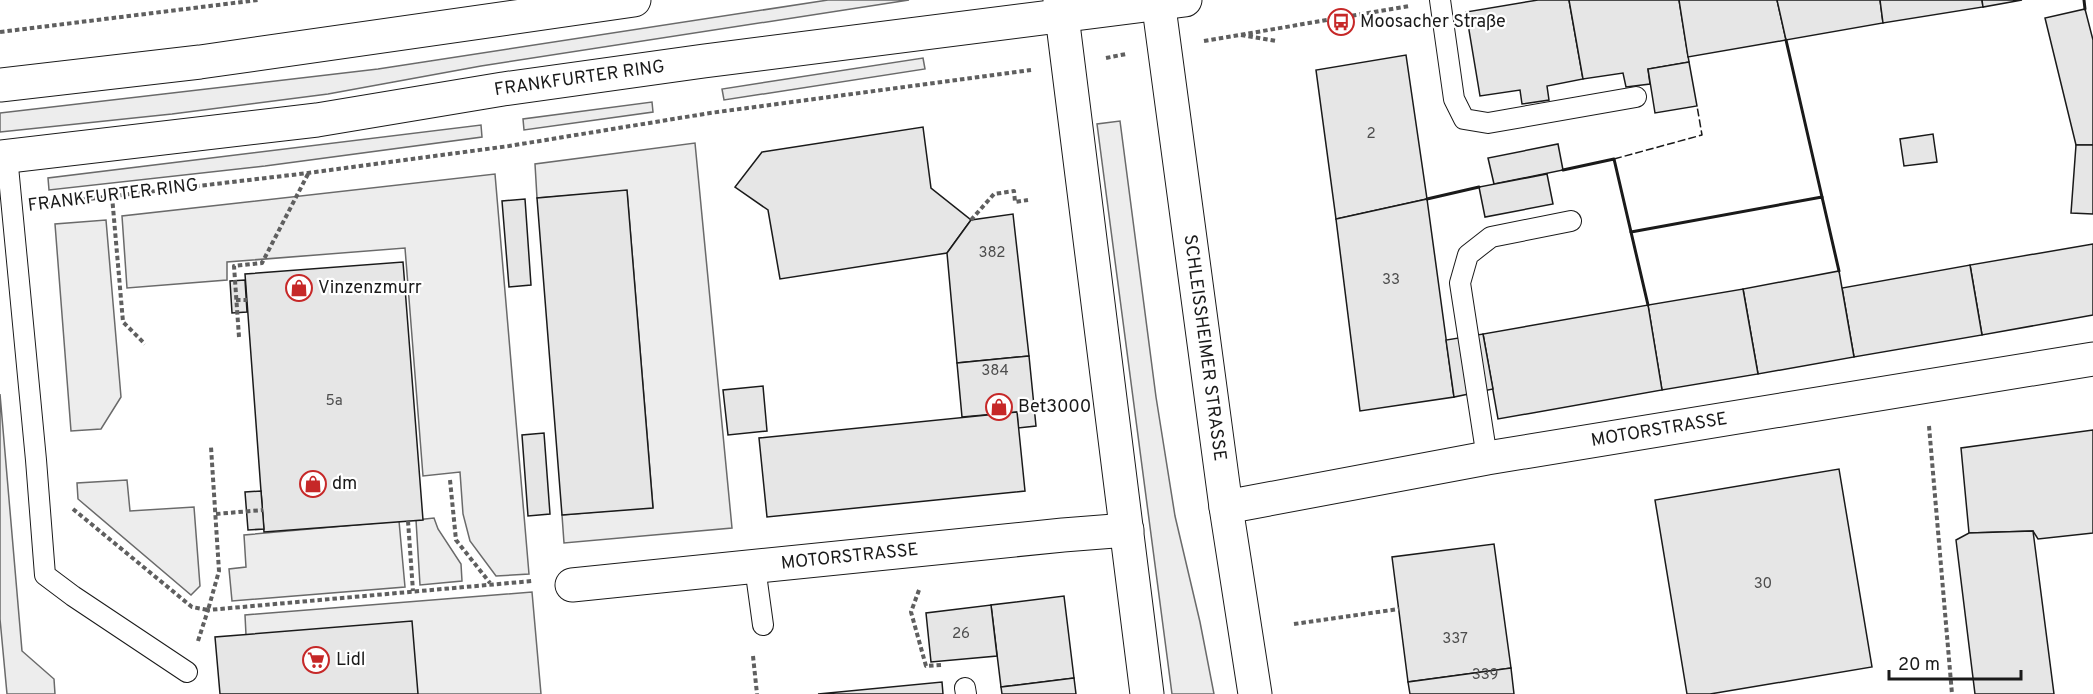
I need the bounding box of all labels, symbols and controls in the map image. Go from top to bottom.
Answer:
bus stop icon: Moosacher Straße [1326,7,1356,37]
place label: Moosacher Straße [1360,11,1506,34]
street label: FRANKFURTER RING [493,55,666,102]
house number: 2 [1366,125,1376,144]
street label: FRANKFURTER RING [26,174,200,218]
street label: SCHLEISSHEIMER STRASSE [1178,233,1231,463]
house number: 382 [978,244,1006,263]
house number: 33 [1382,271,1400,290]
shop icon: Vinzenzmurr [284,273,314,303]
place label: Vinzenzmurr [318,277,422,300]
house number: 384 [981,362,1009,381]
house number: 5a [325,392,343,411]
shop icon: Bet3000 [984,392,1014,422]
place label: Bet3000 [1018,396,1091,419]
street label: MOTORSTRASSE [1589,407,1729,452]
shop icon: dm [298,469,328,499]
place label: dm [332,473,357,496]
street label: MOTORSTRASSE [780,538,919,575]
house number: 30 [1754,575,1772,594]
house number: 26 [952,625,970,644]
house number: 337 [1442,630,1468,649]
scale bar [1889,643,2021,681]
supermarket icon: Lidl [301,645,331,675]
place label: Lidl [336,649,365,672]
text: 20 m [1898,654,1940,677]
house number: 339 [1472,666,1498,685]

